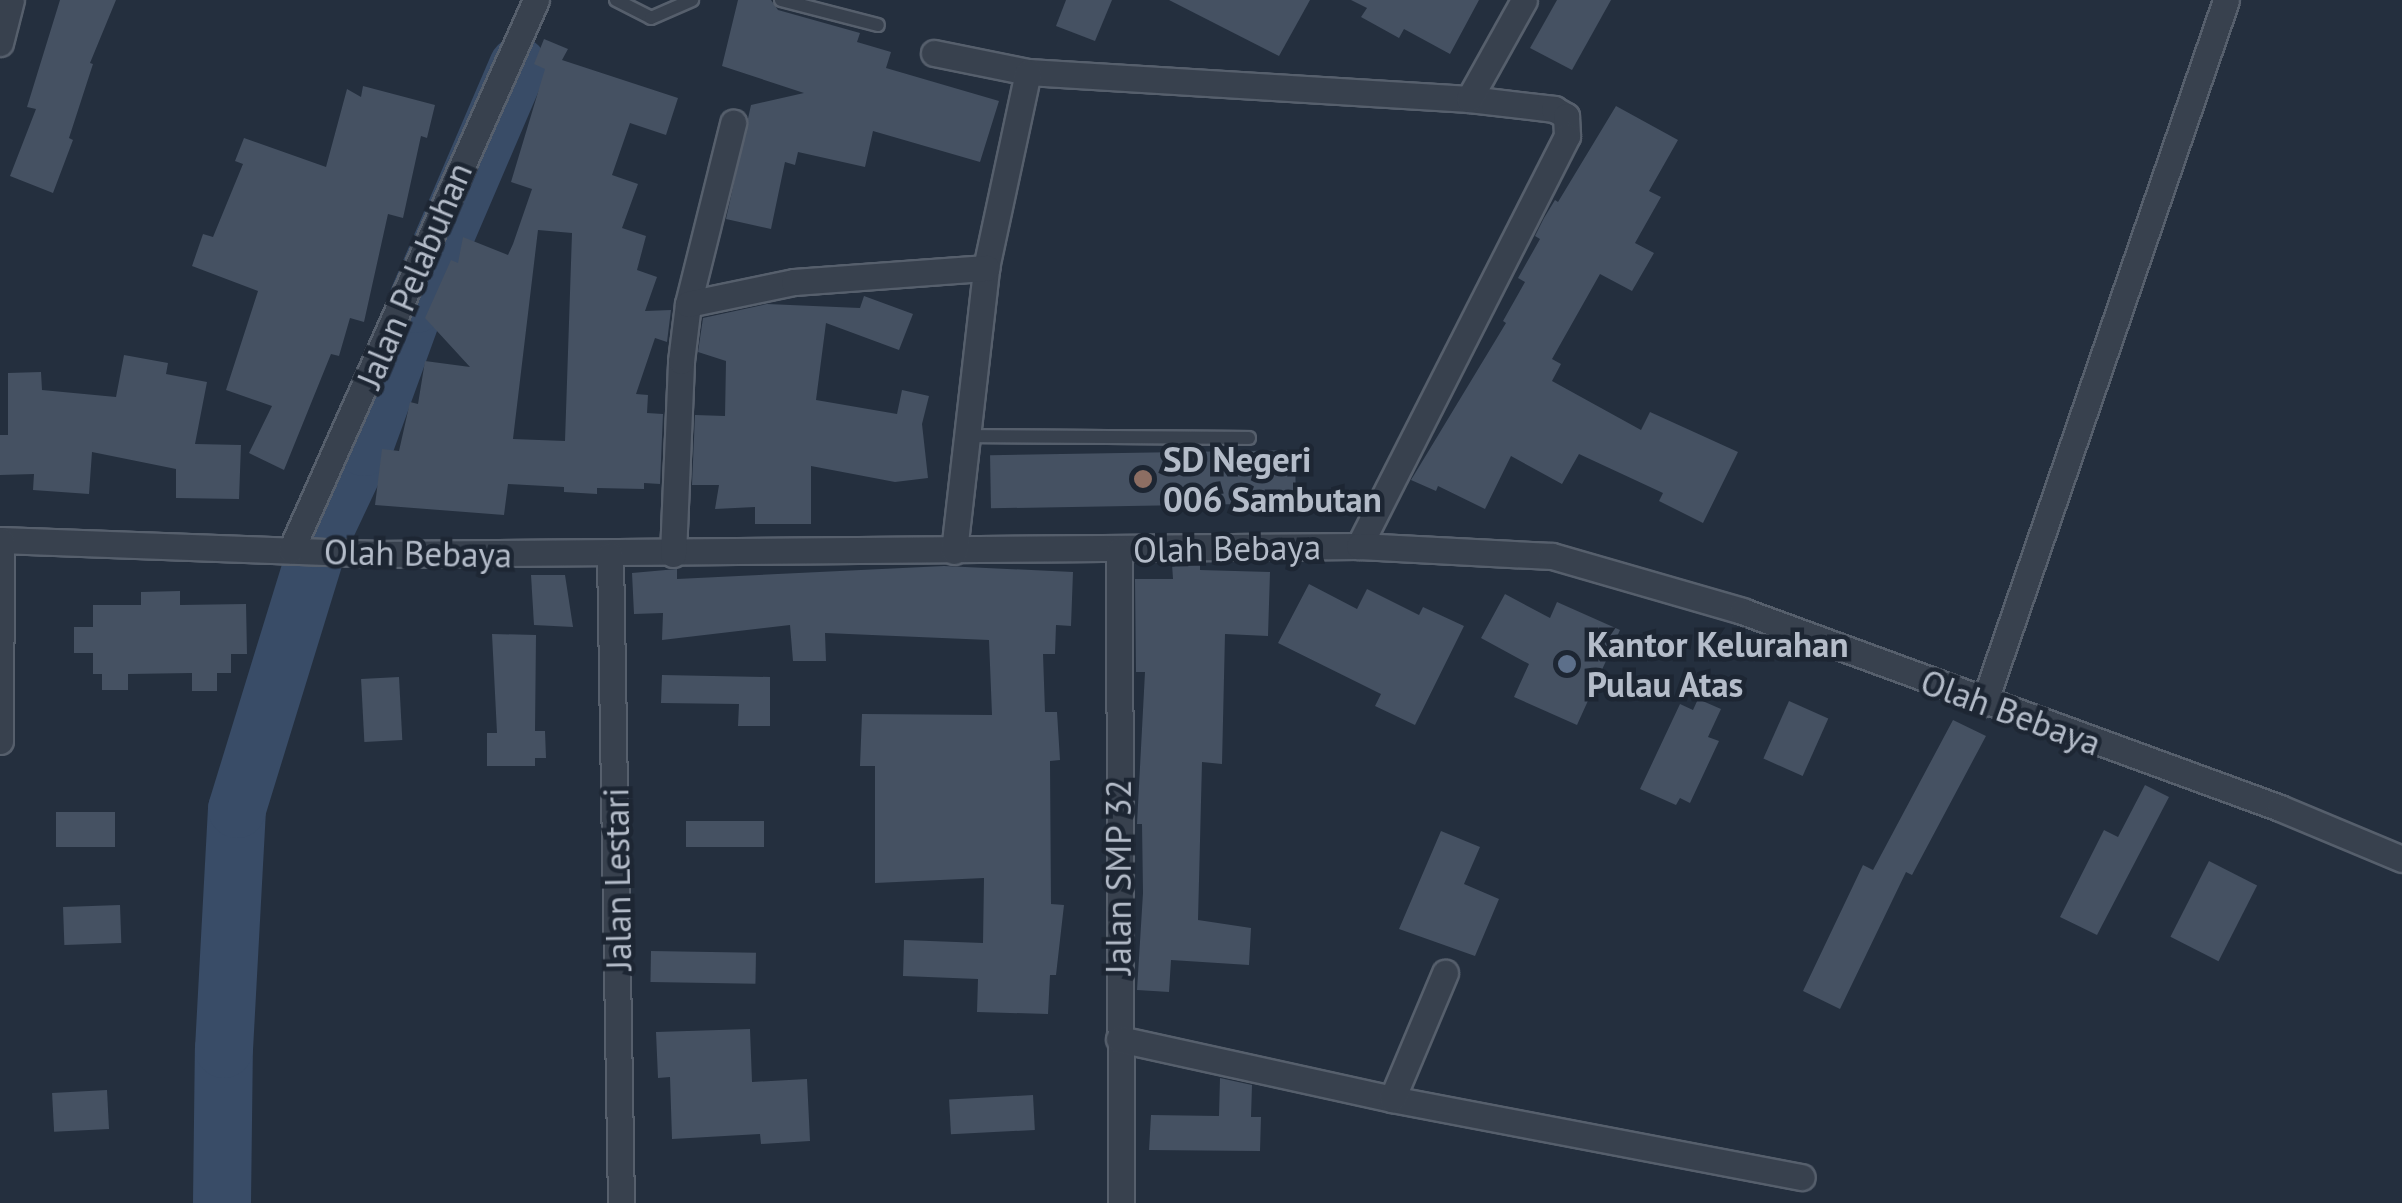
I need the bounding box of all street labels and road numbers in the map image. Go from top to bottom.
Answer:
street label: Jalan Pelabuhan [348,156,480,394]
street label: Olah Bebaya [1133,525,1321,571]
street label: Olah Bebaya [324,530,512,576]
street label: Olah Bebaya [1915,660,2107,764]
street label: Jalan SMP 32 [1097,779,1139,975]
street label: Jalan Lestari [594,787,640,971]

